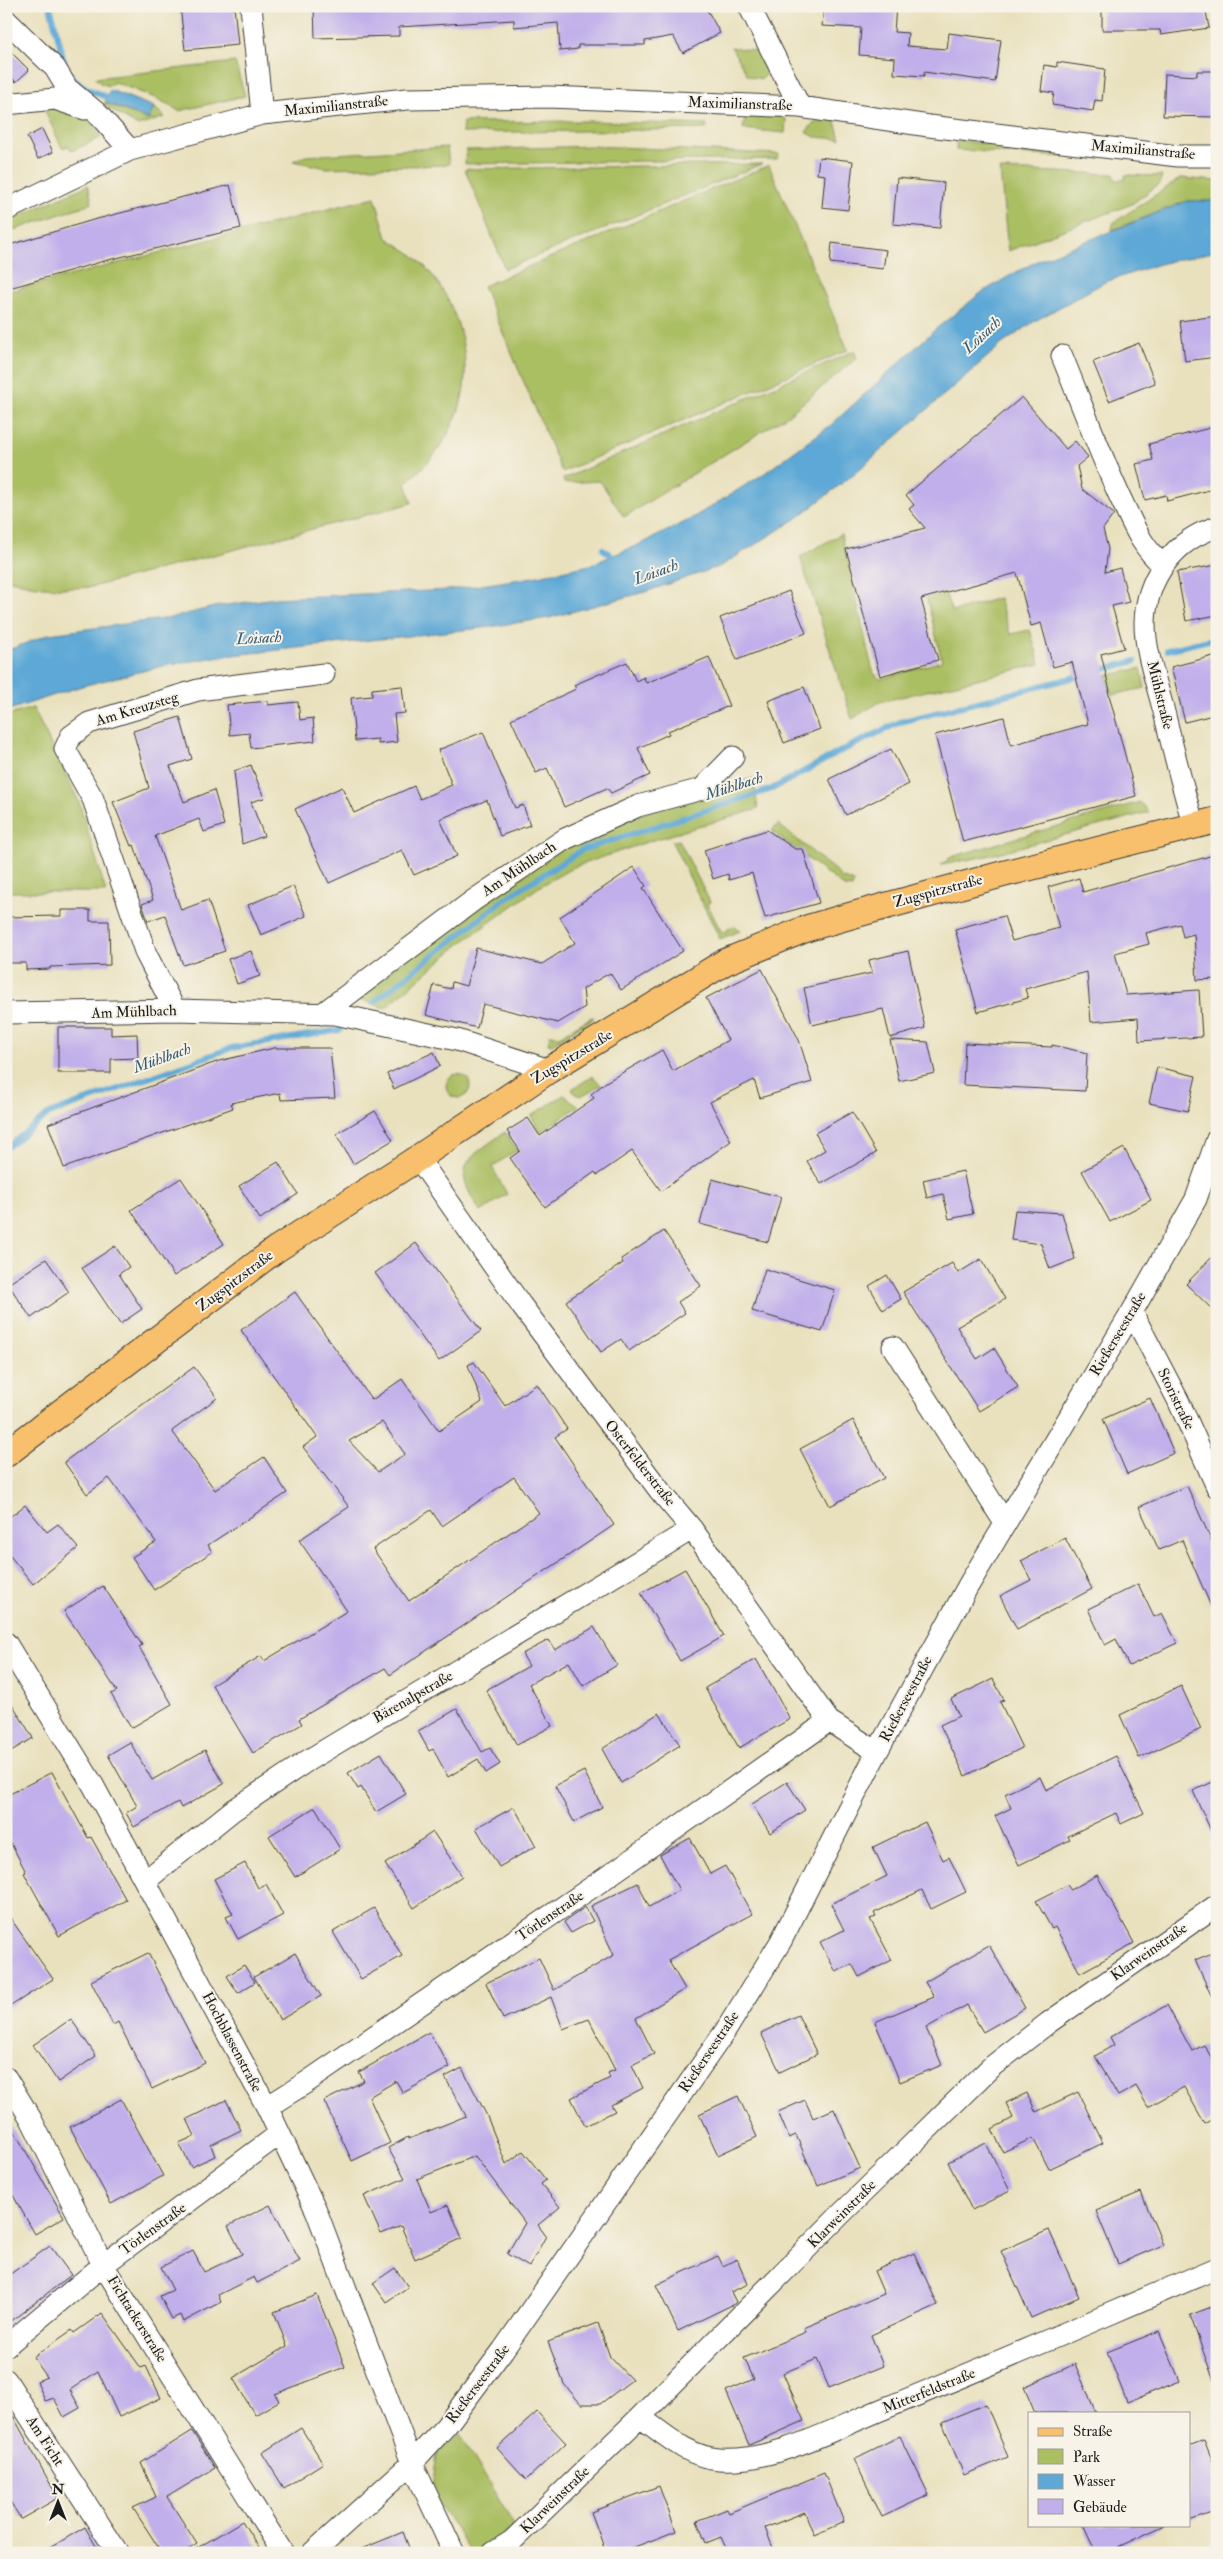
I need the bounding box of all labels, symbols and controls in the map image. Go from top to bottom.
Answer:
street label: Maximilianstraße [283,91,389,121]
street label: Maximilianstraße [687,93,793,115]
street label: Maximilianstraße [1090,136,1196,164]
water label: Loisach [958,312,1005,359]
water label: Loisach [630,555,681,590]
water label: Loisach [235,627,282,649]
street label: Mühlstraße [1142,659,1178,731]
street label: Am Kreuzsteg [92,687,181,731]
water label: Mühlbach [701,767,766,805]
street label: Am Mühlbach [477,837,560,901]
street label: Zugspitzstraße [891,870,985,913]
street label: Am Mühlbach [90,1001,177,1023]
street label: Zugspitzstraße [528,1025,616,1089]
water label: Mühlbach [129,1038,194,1078]
street label: Zugspitzstraße [193,1246,278,1317]
street label: Rießerseestraße [1085,1289,1151,1379]
street label: Storistraße [1153,1365,1199,1433]
street label: Osterfelderstraße [600,1416,680,1510]
street label: Rießerseestraße [875,1653,937,1745]
street label: Bärenalpstraße [370,1666,457,1728]
street label: Törlenstraße [513,1886,587,1946]
street label: Klarweinstraße [1107,1919,1191,1985]
street label: Hochblassenstraße [198,1989,266,2095]
street label: Rießerseestraße [675,2007,743,2097]
street label: Klarweinstraße [804,2176,880,2252]
street label: Törlenstraße [116,2199,190,2259]
street label: Fichtackerstraße [103,2272,171,2366]
street label: Rießerseestraße [442,2340,514,2428]
street label: Mitterfeldstraße [880,2364,978,2418]
street label: Am Ficht [21,2411,68,2470]
legend [1028,2412,1190,2526]
text: Straße [1073,2422,1112,2441]
text: Park [1073,2448,1100,2467]
street label: Klarweinstraße [516,2462,594,2538]
text: Wasser [1072,2472,1116,2491]
north arrow [32,2476,82,2526]
text: N [51,2481,65,2498]
text: Gebäude [1073,2498,1127,2517]

